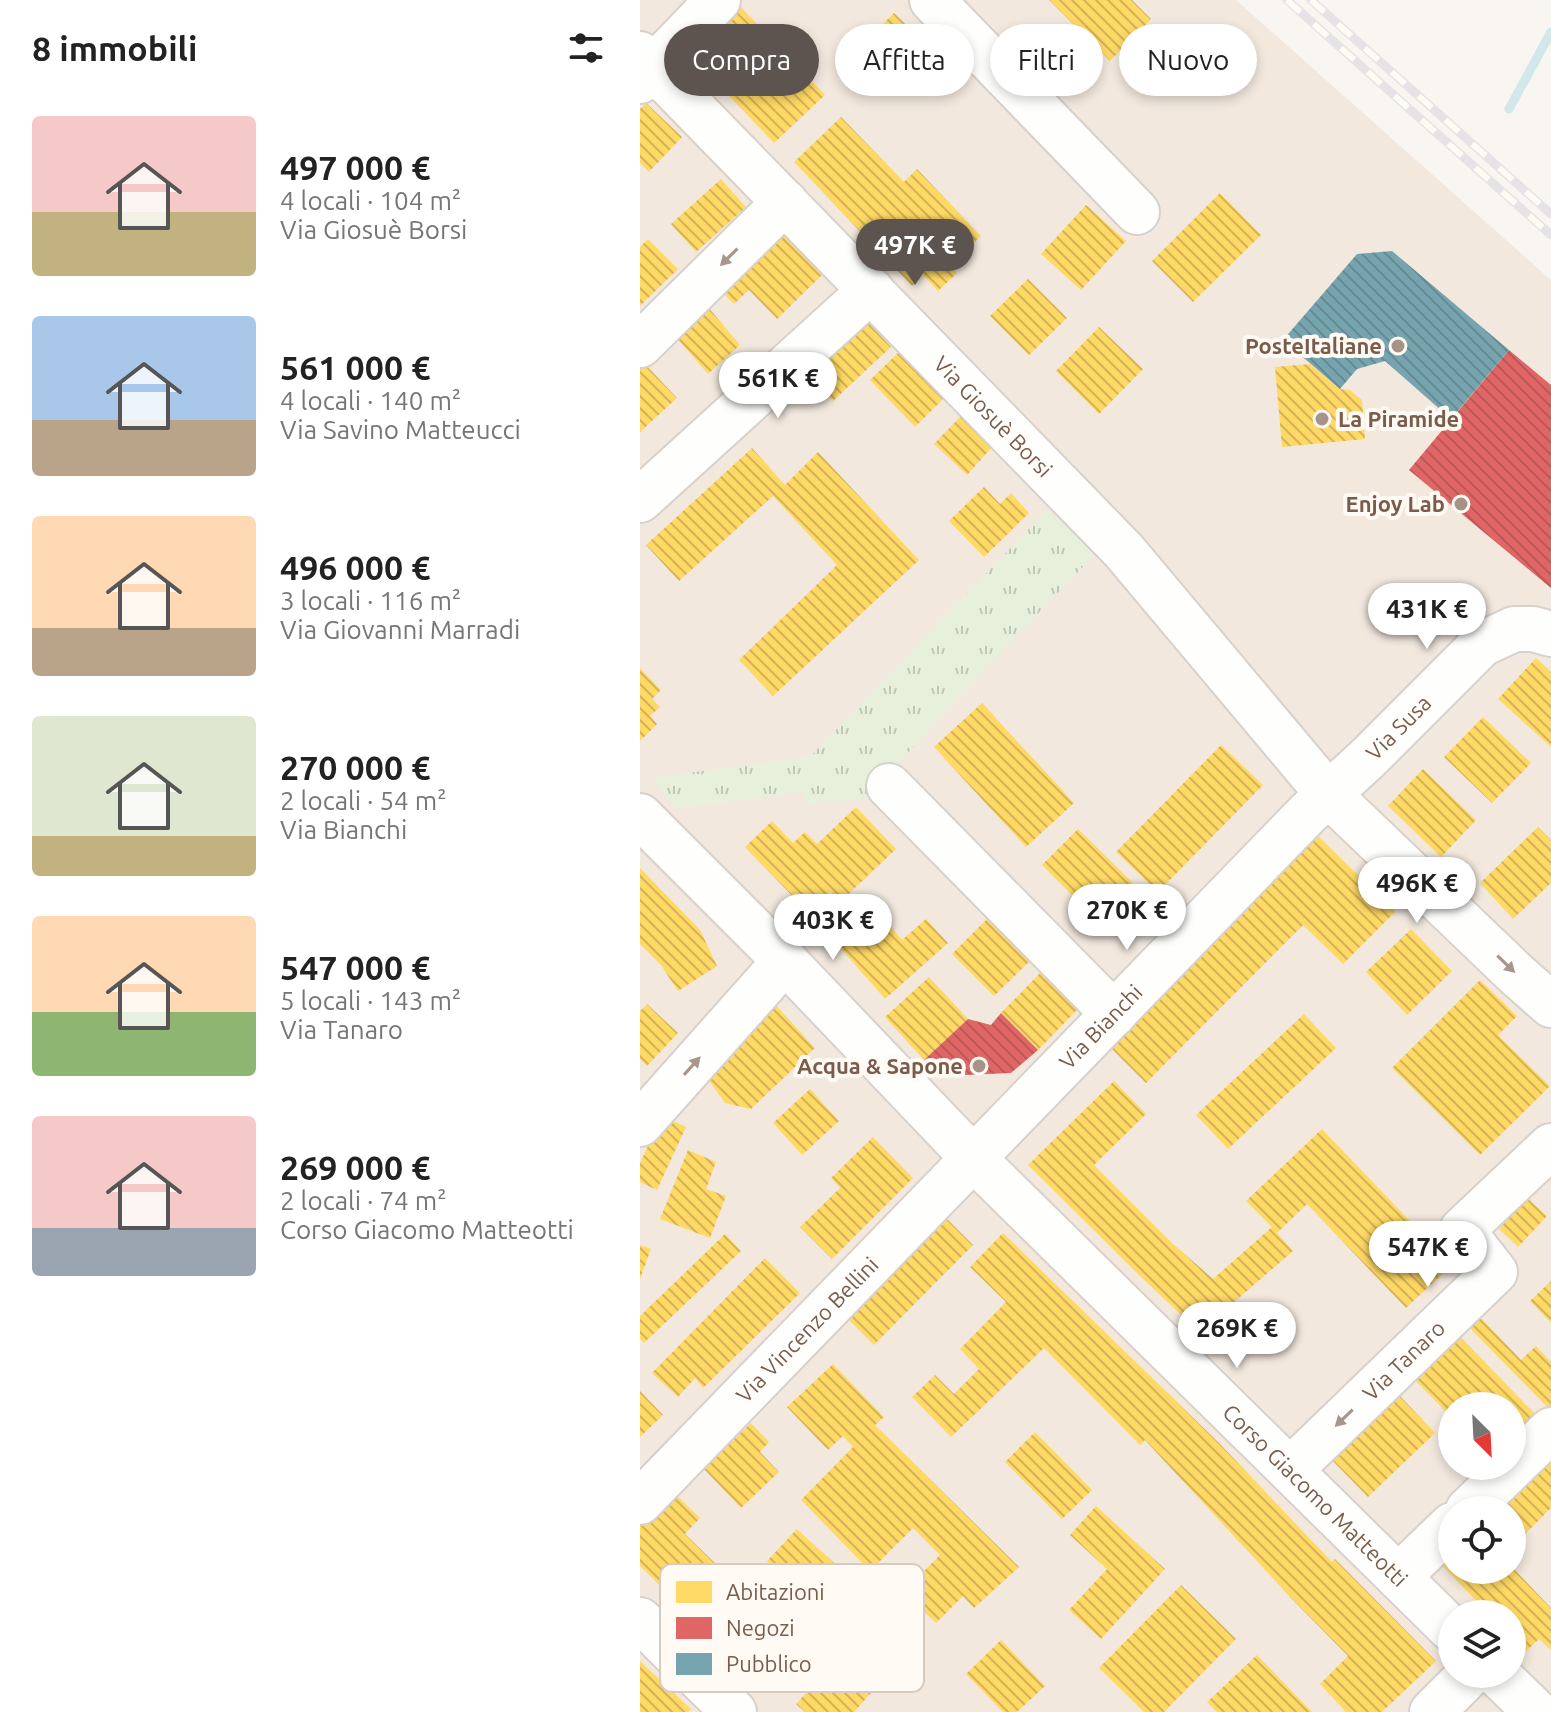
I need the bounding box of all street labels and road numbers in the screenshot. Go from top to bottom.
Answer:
street label: Via Giosuè Borsi [929,351,1058,482]
street label: Via Susa [1360,690,1436,765]
street label: Via Bianchi [1054,979,1147,1074]
street label: Via Vincenzo Bellini [731,1251,883,1407]
street label: Via Tanaro [1357,1315,1449,1405]
street label: Corso Giacomo Matteotti [1218,1399,1413,1591]

